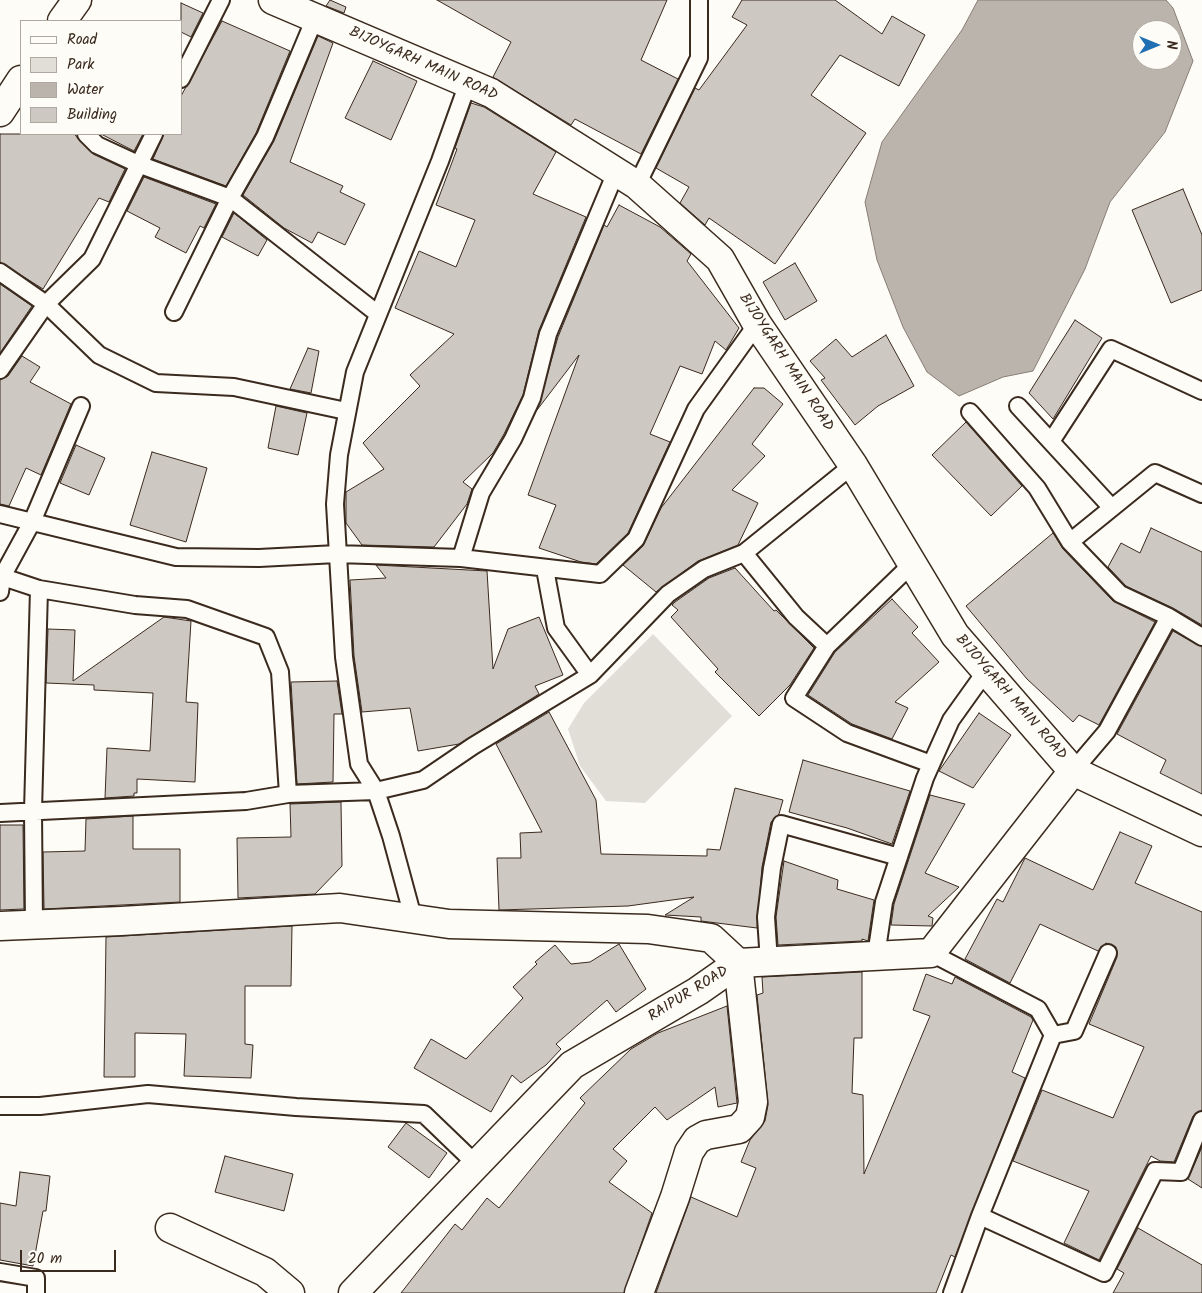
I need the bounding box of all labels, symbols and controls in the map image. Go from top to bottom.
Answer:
legend [20,20,182,135]
north arrow [1132,20,1182,70]
street label: BIJOYGARH MAIN ROAD [346,24,500,106]
text: Road [67,28,97,52]
text: N [1160,41,1182,49]
text: Park [67,53,94,77]
text: Water [67,78,103,102]
text: Building [67,103,117,127]
street label: BIJOYGARH MAIN ROAD [734,291,836,435]
street label: BIJOYGARH MAIN ROAD [950,631,1070,765]
street label: RAIPUR ROAD [646,963,732,1027]
scale bar [22,1240,119,1272]
text: 20 m [28,1247,62,1271]

